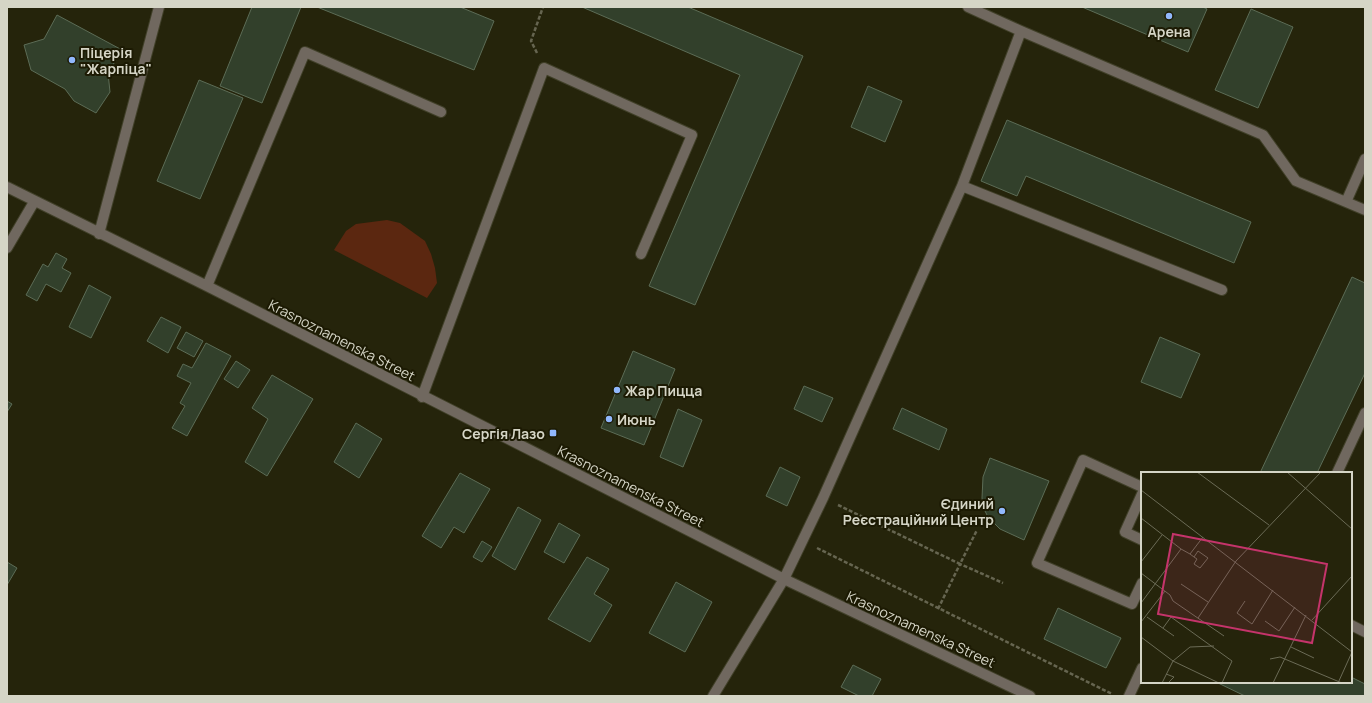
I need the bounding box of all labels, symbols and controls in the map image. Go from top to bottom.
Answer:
marker: Арена [1164,11,1174,21]
place label: Арена [1147,22,1191,41]
place label: Піцерія "Жарпіца" [80,43,152,78]
marker: Піцерія "Жарпіца" [67,55,77,65]
street label: Krasnoznamenska Street [265,295,419,385]
place label: Жар Пицца [625,381,702,400]
marker: Жар Пицца [612,385,622,395]
place label: Июнь [617,410,656,429]
marker: Июнь [604,414,614,424]
place label: Сергія Лазо [462,424,545,443]
marker: Сергія Лазо [548,428,558,438]
street label: Krasnoznamenska Street [554,441,708,531]
inset map [1141,472,1352,683]
place label: Єдиний Реєстраційний Центр [843,494,994,529]
marker: Єдиний Реєстраційний Центр [997,506,1007,516]
street label: Krasnoznamenska Street [844,586,999,672]

